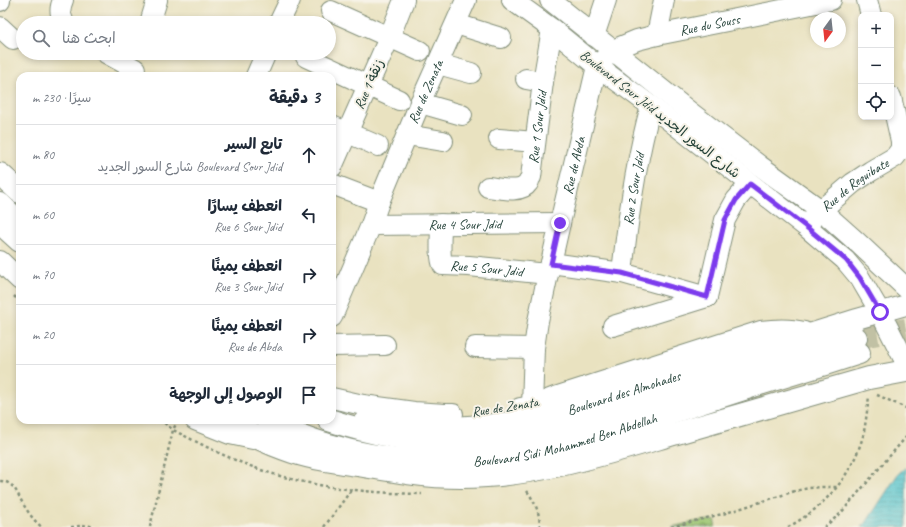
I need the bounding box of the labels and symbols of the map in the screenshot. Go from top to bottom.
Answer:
street label: Rue du Souss [678,10,742,39]
north arrow [810,12,846,48]
street label: Boulevard Sour Jdid شارع السور الجديد [576,46,743,183]
street label: Rue 1 زنقة [350,56,388,112]
street label: Rue de Zenata [404,56,447,126]
street label: Rue 1 Sour Jdid [524,87,551,165]
street label: Rue de Abda [559,134,589,196]
street label: Rue 2 Sour Jdid [619,149,649,226]
street label: Rue de Reguibate [817,154,893,215]
route end [551,214,569,232]
street label: Rue 4 Sour Jdid [428,215,504,233]
street label: Rue 5 Sour Jdid [450,257,526,280]
route start [871,303,889,321]
street label: Boulevard des Almohades [565,367,683,418]
street label: Rue de Zenata [470,393,541,421]
street label: Boulevard Sidi Mohammed Ben Abdellah [473,409,659,469]

